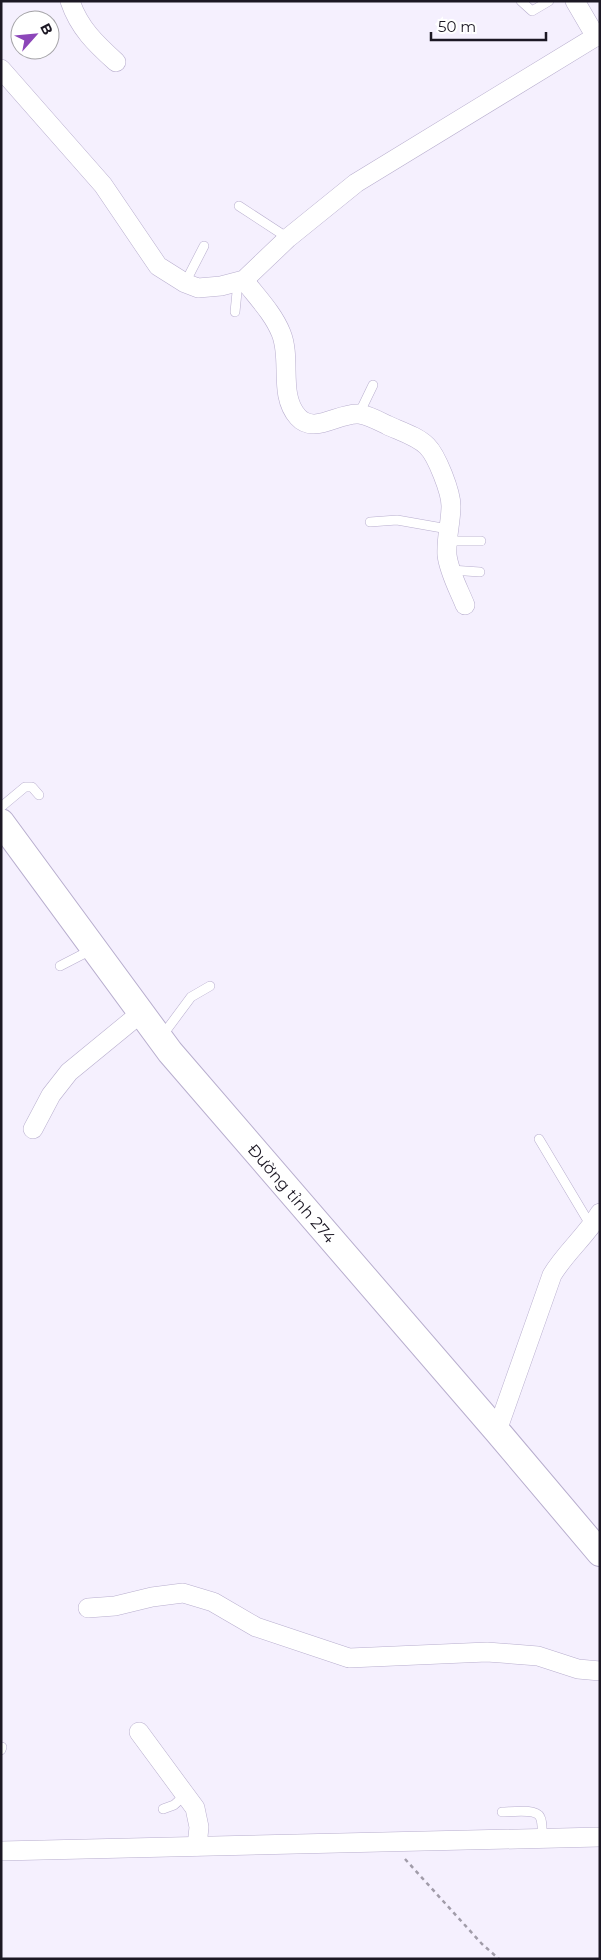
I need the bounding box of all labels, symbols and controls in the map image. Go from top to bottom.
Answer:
north arrow [10,10,60,60]
scale bar [431,10,546,42]
text: 50 m [438,17,476,36]
text: B [36,20,57,38]
street label: Đường tỉnh 274 [244,1140,340,1247]

